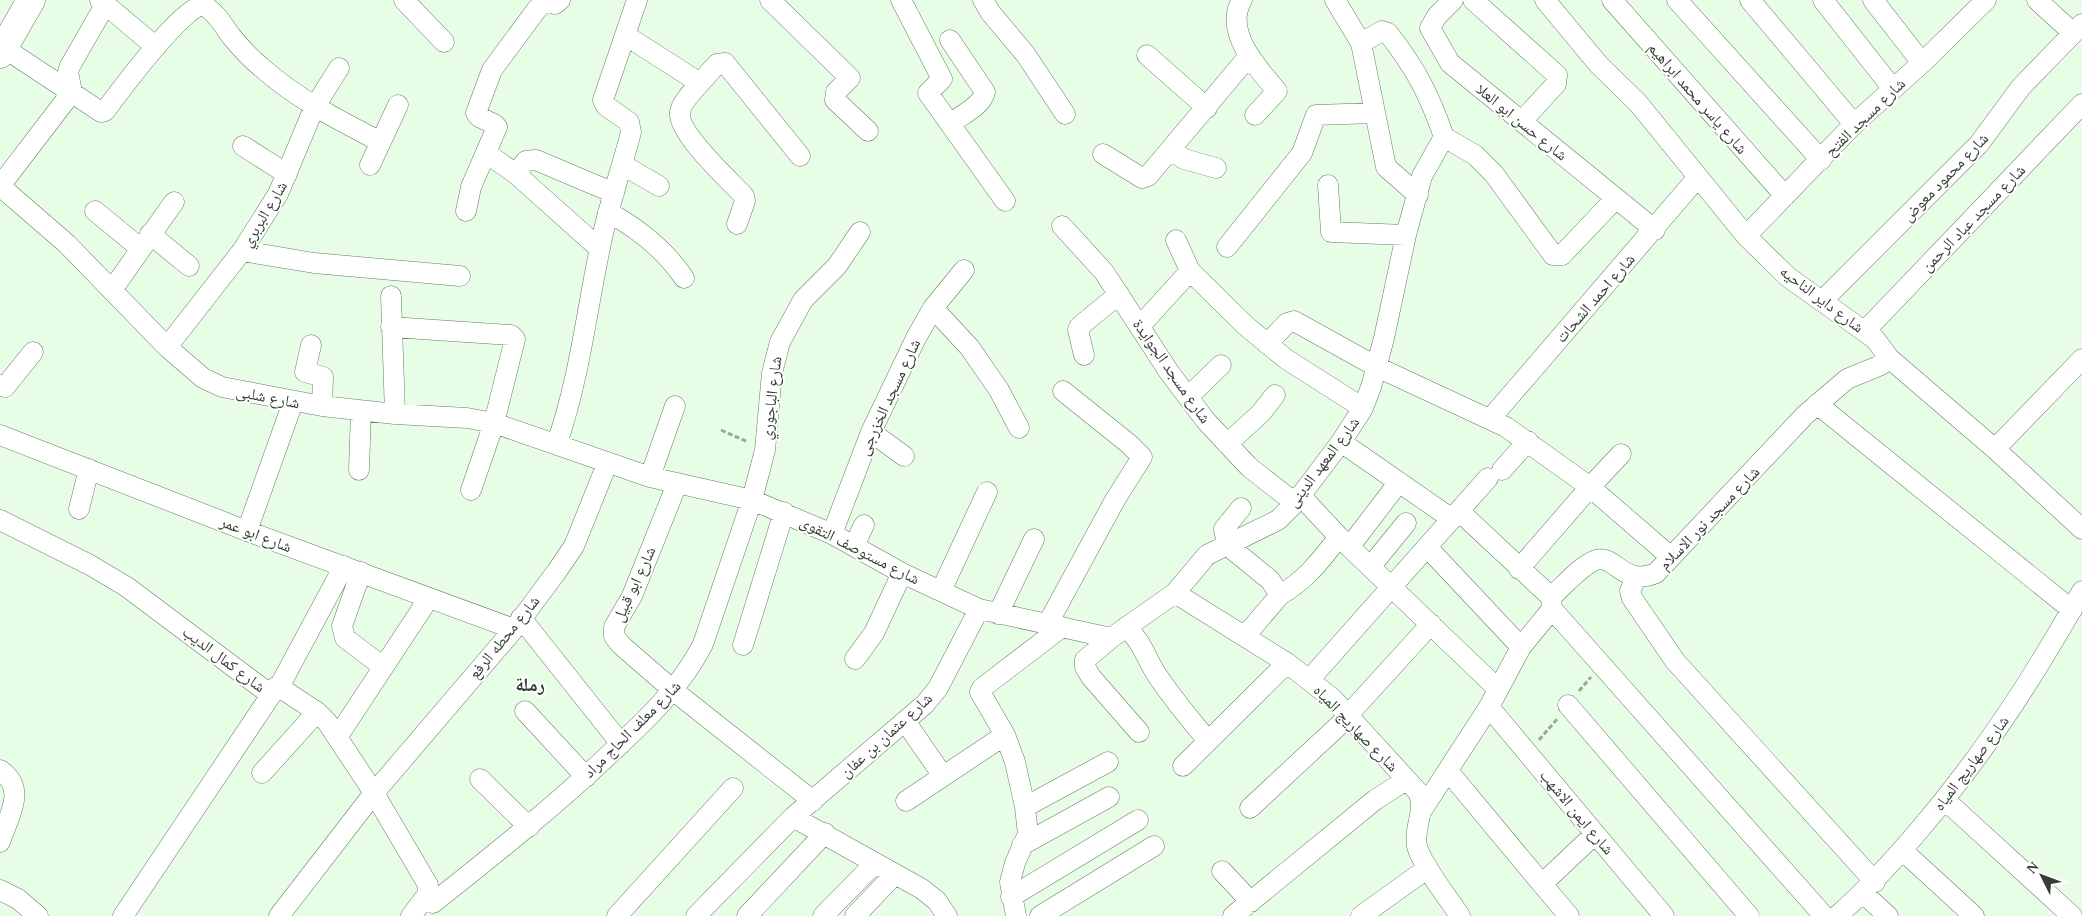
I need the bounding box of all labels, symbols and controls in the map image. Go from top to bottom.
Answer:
street label: شارع ياسر محمد ابراهيم [1644,39,1751,158]
street label: شارع مسجد الفتح [1822,75,1910,161]
street label: شارع حسن ابو العلا [1472,80,1571,165]
street label: شارع محمود معوض [1899,129,1993,226]
street label: شارع مسجد عباد الرحمن [1918,161,2030,276]
street label: شارع البربري [238,178,294,252]
street label: شارع احمد الشحات [1552,250,1639,347]
street label: شارع داير الناحيه [1776,262,1867,337]
street label: شارع مسجد الجوايدة [1128,316,1214,428]
street label: شارع مسجد الخزرجى [855,336,925,459]
street label: شارع الباجوري [757,355,789,441]
street label: شارع شلبى [234,382,301,413]
street label: شارع المعهد الدينى [1284,414,1364,512]
street label: شارع مسجد نور الاسلام [1655,463,1764,575]
street label: شارع ابو عمر [216,512,294,557]
street label: شارع مستوصف التقوى [797,513,923,589]
street label: شارع ابو قبيل [609,544,661,625]
street label: شارع محطه الرفع [465,592,544,683]
street label: شارع كمال الديب [178,623,268,697]
district label: رملة [515,674,545,695]
street label: شارع معلف الحاج مراد [580,677,685,782]
street label: شارع صهاريج المياه [1309,681,1402,776]
street label: شارع عثمان بن عفان [837,689,937,782]
street label: شارع صهاريج المياه [1930,713,2014,815]
street label: شارع ايمن الاشهب [1535,766,1617,859]
north arrow [2017,851,2067,901]
text: N [2024,859,2042,876]

